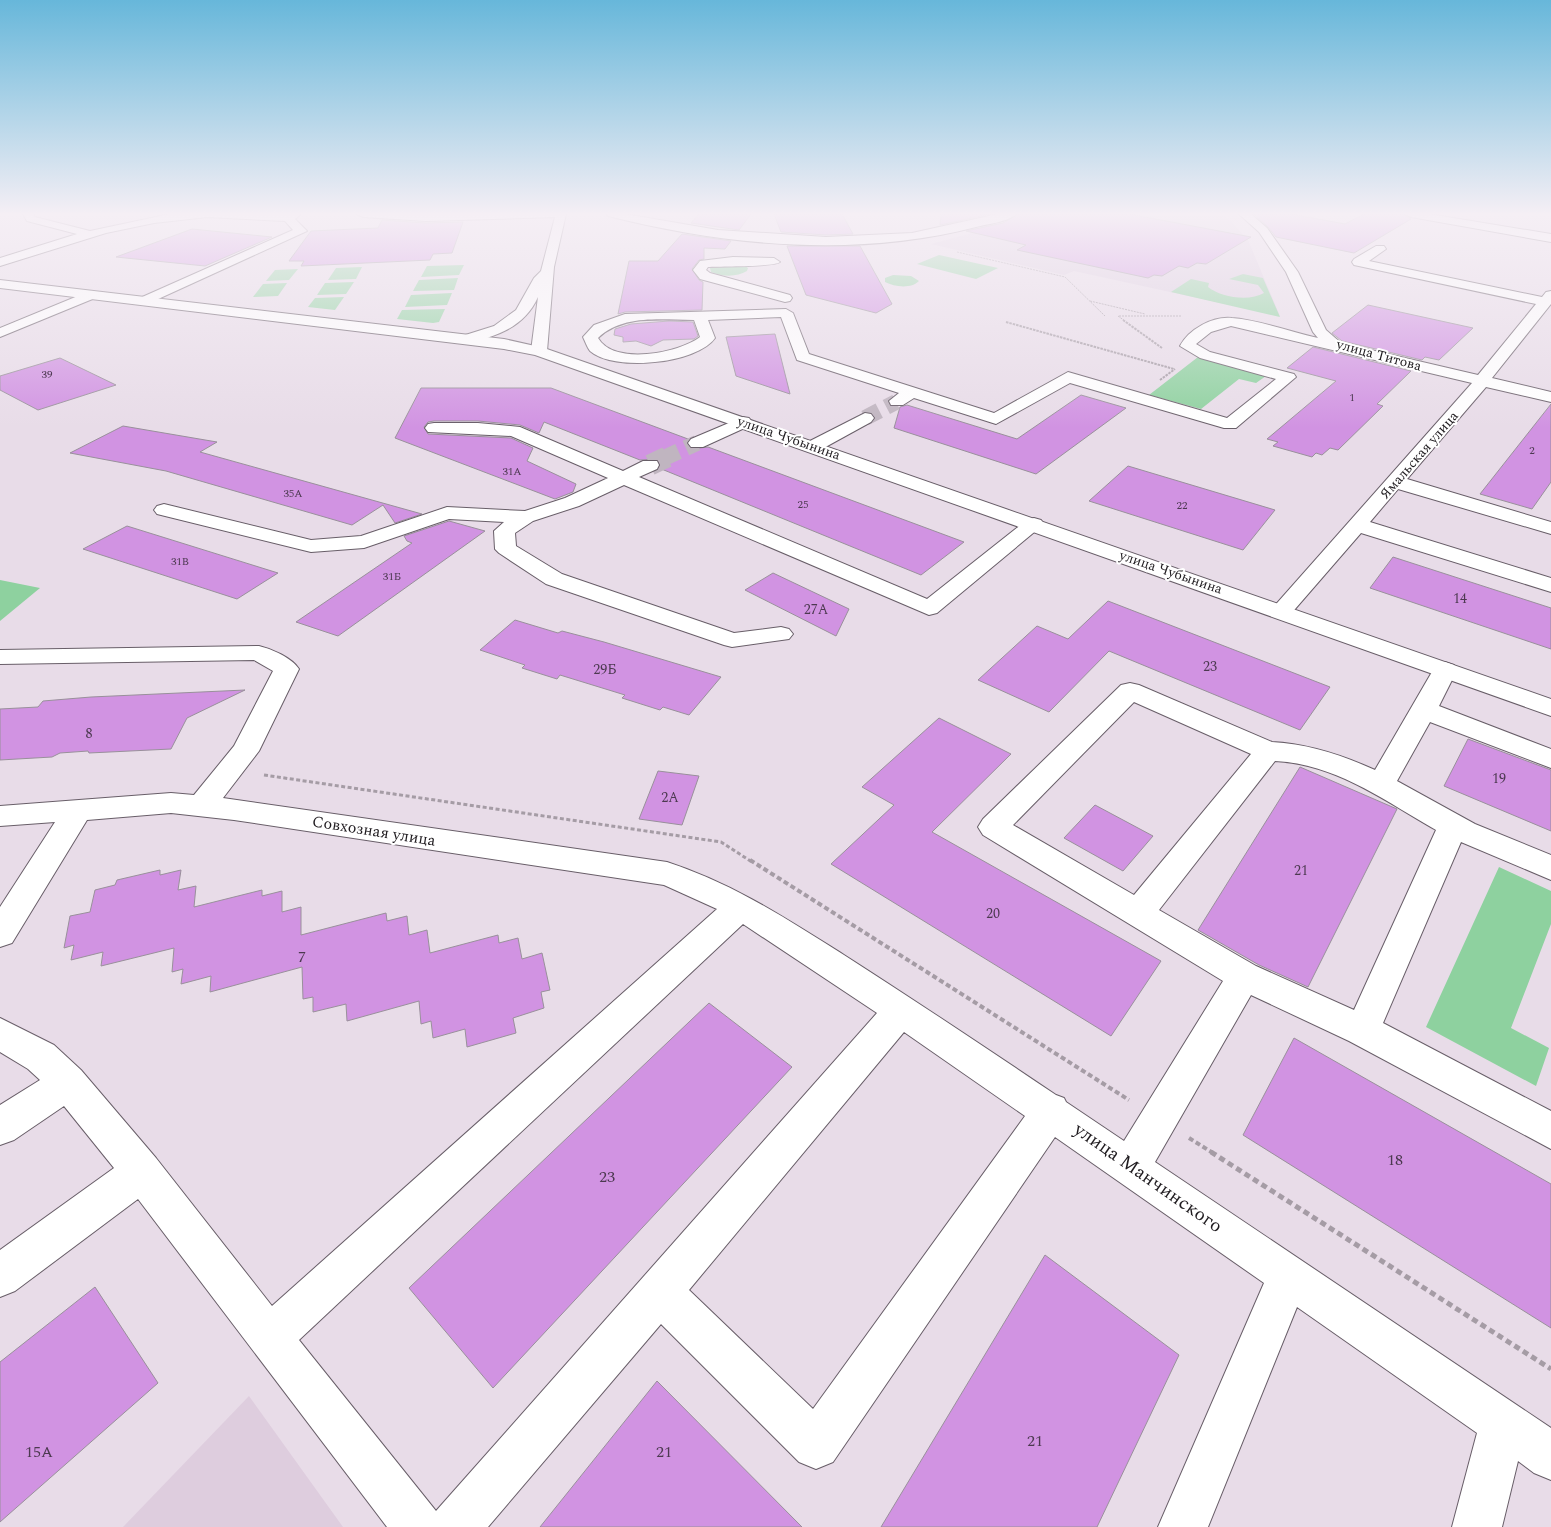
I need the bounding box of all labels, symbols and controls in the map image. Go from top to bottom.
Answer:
street label: улица Титова [1333,333,1424,376]
house number: 39 [42,366,53,383]
house number: 1 [1349,389,1355,406]
street label: Ямальская улица [1375,406,1463,504]
street label: улица Чубынина [734,410,844,466]
house number: 2 [1529,442,1535,459]
house number: 31А [502,463,522,480]
house number: 35А [283,485,303,502]
house number: 25 [798,496,809,513]
house number: 22 [1177,497,1188,514]
street label: улица Чубынина [1116,544,1226,600]
house number: 31В [171,553,189,570]
house number: 31Б [383,568,401,585]
house number: 14 [1453,588,1467,609]
house number: 27А [804,599,829,620]
house number: 23 [1203,656,1217,677]
house number: 29Б [593,659,617,680]
house number: 8 [86,723,93,744]
house number: 19 [1492,768,1506,789]
house number: 2А [661,787,679,808]
street label: Совхозная улица [311,809,438,853]
house number: 21 [1294,860,1308,881]
house number: 20 [986,903,1000,924]
house number: 7 [298,945,306,969]
street label: улица Манчинского [1067,1115,1228,1240]
house number: 18 [1387,1148,1403,1172]
house number: 23 [599,1165,615,1189]
house number: 21 [1027,1429,1043,1453]
house number: 15А [25,1440,53,1464]
house number: 21 [656,1440,672,1464]

